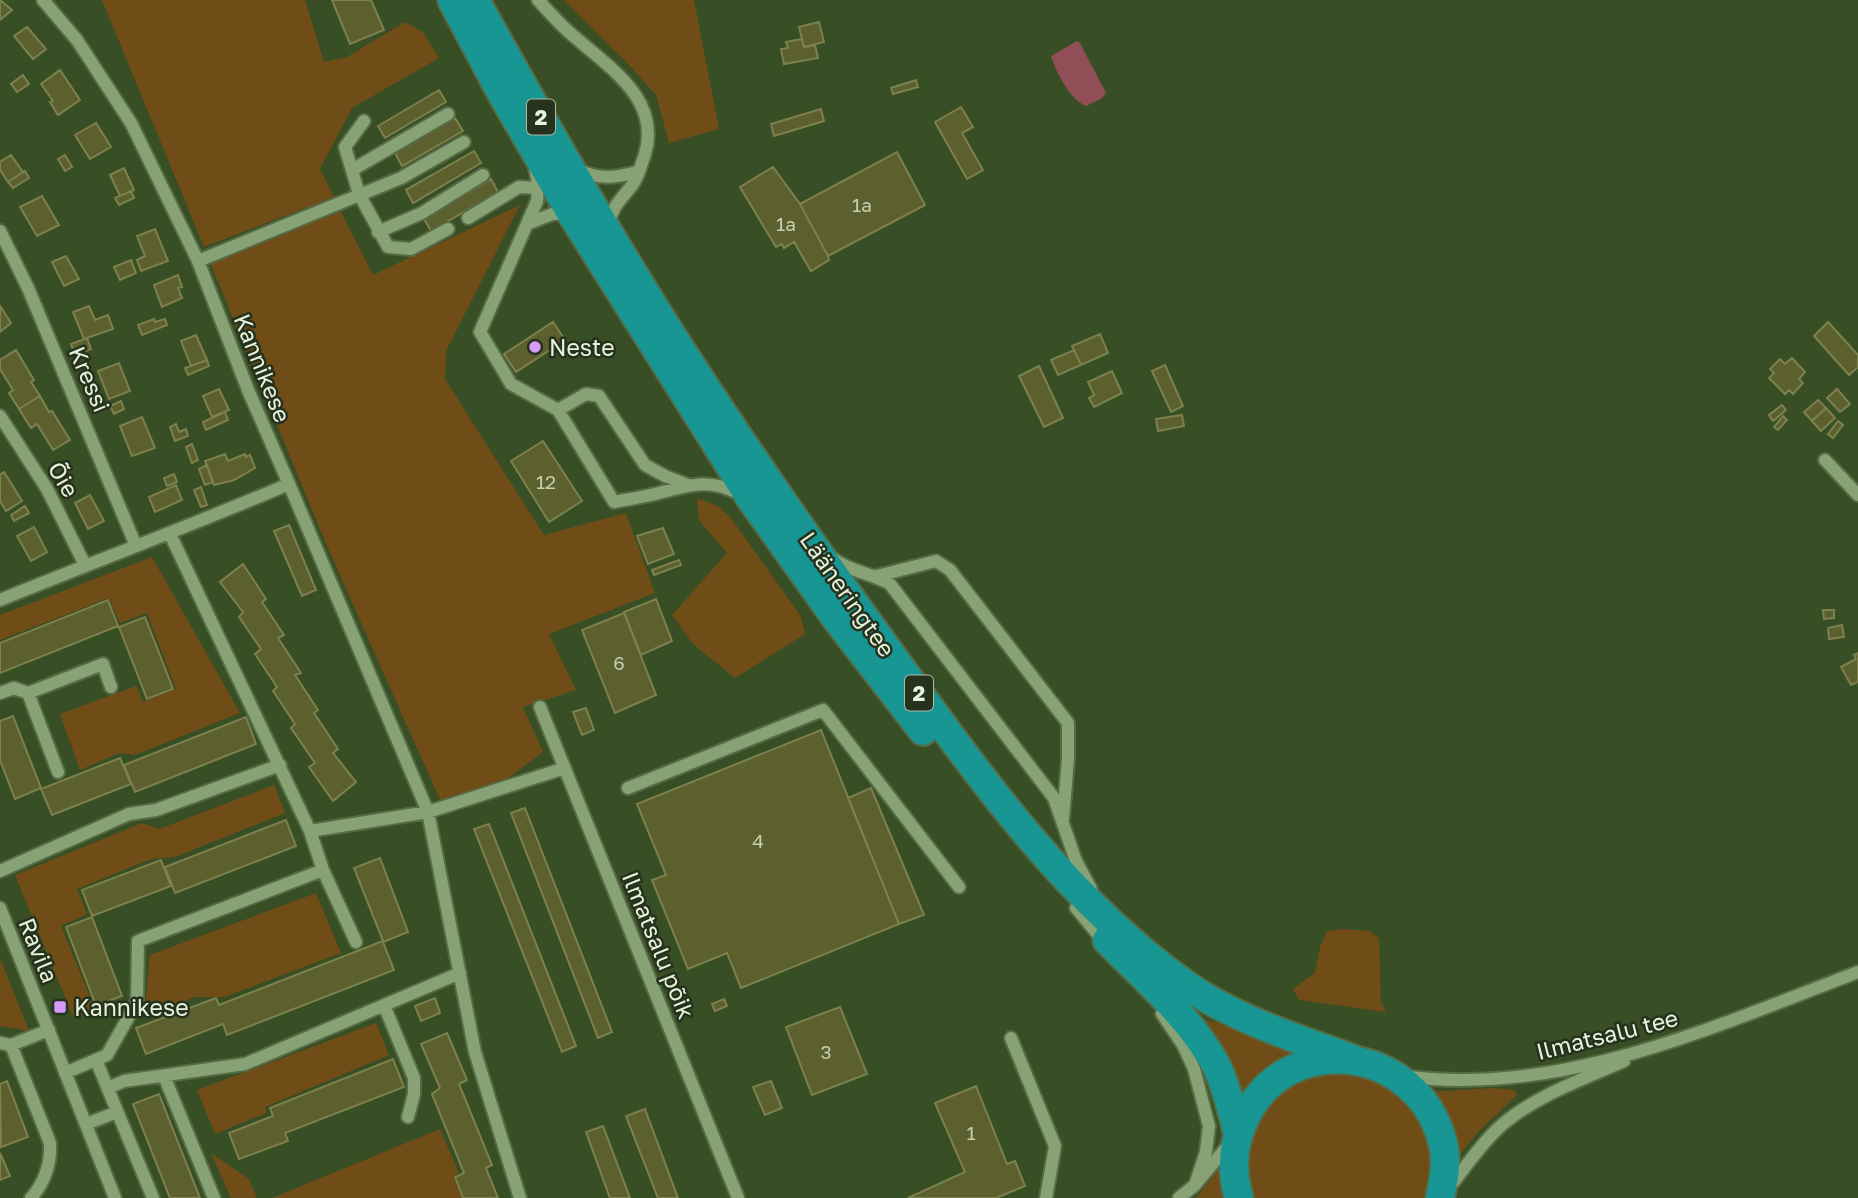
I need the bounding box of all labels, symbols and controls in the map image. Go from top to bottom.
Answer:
road number: 2 [527,100,555,134]
house number: 1a [852,193,872,216]
house number: 1a [776,212,796,235]
street label: Kannikese [229,310,297,426]
place label: Neste [549,333,615,361]
marker: Neste [527,339,543,355]
street label: Kressi [64,342,116,416]
street label: Õie [43,456,85,502]
house number: 12 [536,470,556,493]
street label: Lääneringtee [795,526,901,662]
house number: 6 [613,651,625,674]
road number: 2 [905,676,933,710]
house number: 4 [752,829,764,852]
street label: Ilmatsalu põik [617,867,701,1023]
street label: Ravila [13,914,65,986]
place label: Kannikese [74,993,189,1021]
marker: Kannikese [52,999,68,1015]
street label: Ilmatsalu tee [1533,1003,1681,1065]
house number: 3 [820,1040,832,1063]
house number: 1 [966,1121,976,1144]

